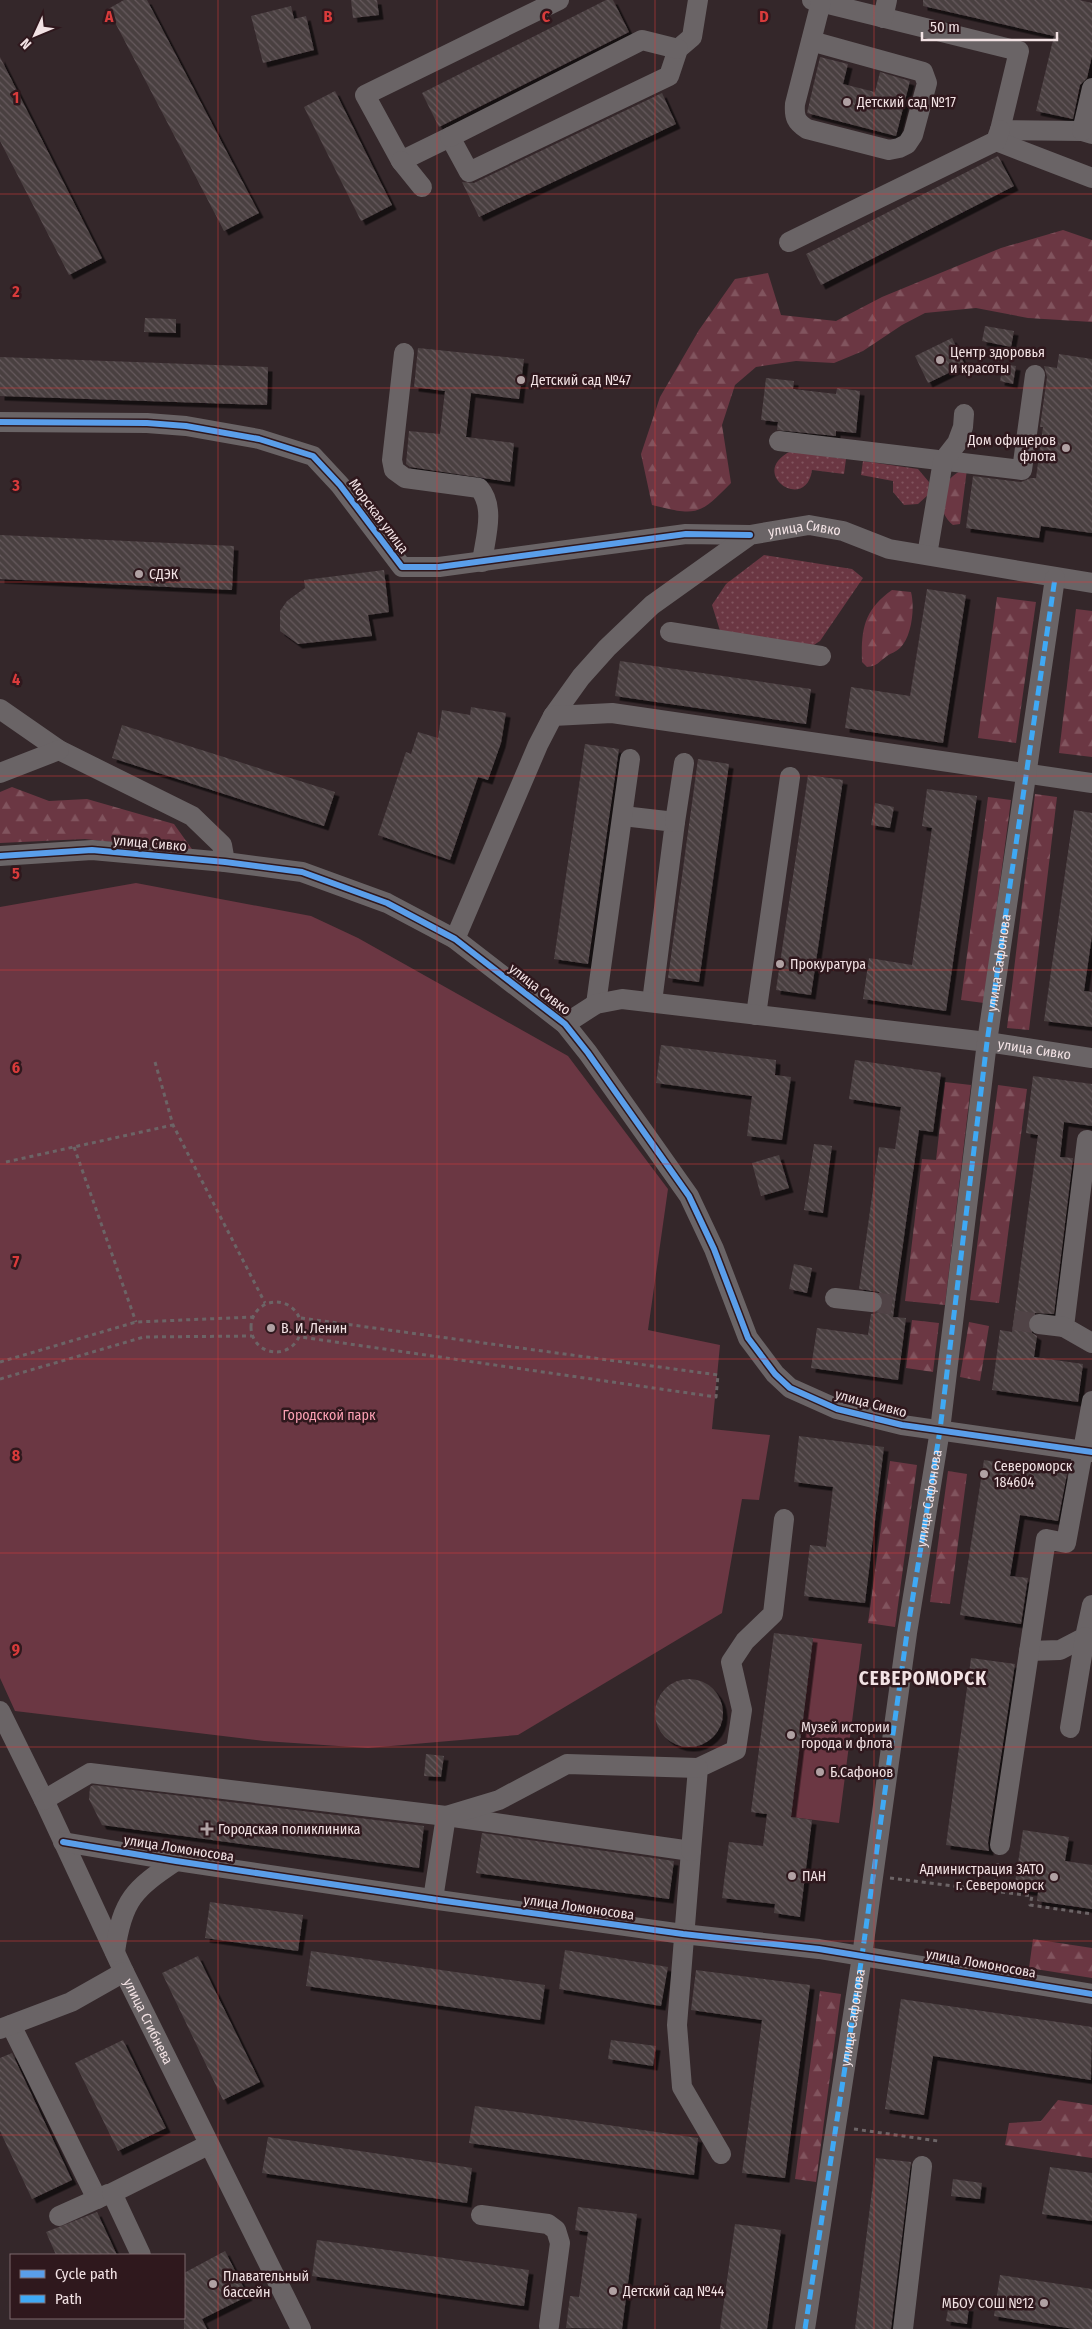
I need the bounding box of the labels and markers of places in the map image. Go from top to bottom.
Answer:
place label: Детский сад №17 [856,94,956,111]
marker: Детский сад №17 [841,96,853,108]
place label: Центр здоровья и красоты [950,344,1045,377]
marker: Центр здоровья и красоты [934,354,946,366]
place label: Детский сад №47 [530,372,631,389]
marker: Детский сад №47 [515,374,527,386]
place label: Дом офицеров флота [967,432,1056,465]
marker: Дом офицеров флота [1060,442,1072,454]
place label: СДЭК [149,566,179,583]
marker: СДЭК [133,568,145,580]
place label: Прокуратура [790,956,866,973]
marker: Прокуратура [774,958,786,970]
place label: В. И. Ленин [281,1320,347,1337]
marker: В. И. Ленин [265,1322,277,1334]
place label: Североморск 184604 [994,1458,1073,1491]
marker: Североморск 184604 [978,1468,990,1480]
place label: Музей истории города и флота [801,1719,893,1752]
marker: Музей истории города и флота [785,1729,797,1741]
place label: Б.Сафонов [830,1764,893,1781]
marker: Б.Сафонов [814,1766,826,1778]
place label: Городская поликлиника [218,1821,361,1838]
marker: Городская поликлиника [200,1822,214,1836]
place label: Администрация ЗАТО г. Североморск [919,1861,1044,1894]
place label: ПАН [802,1868,826,1885]
marker: ПАН [786,1870,798,1882]
marker: Администрация ЗАТО г. Североморск [1048,1871,1060,1883]
place label: Плавательный бассейн [223,2268,309,2301]
marker: Плавательный бассейн [207,2278,219,2290]
place label: Детский сад №44 [622,2283,725,2300]
marker: Детский сад №44 [607,2285,619,2297]
place label: МБОУ СОШ №12 [942,2295,1034,2312]
marker: МБОУ СОШ №12 [1038,2297,1050,2309]

